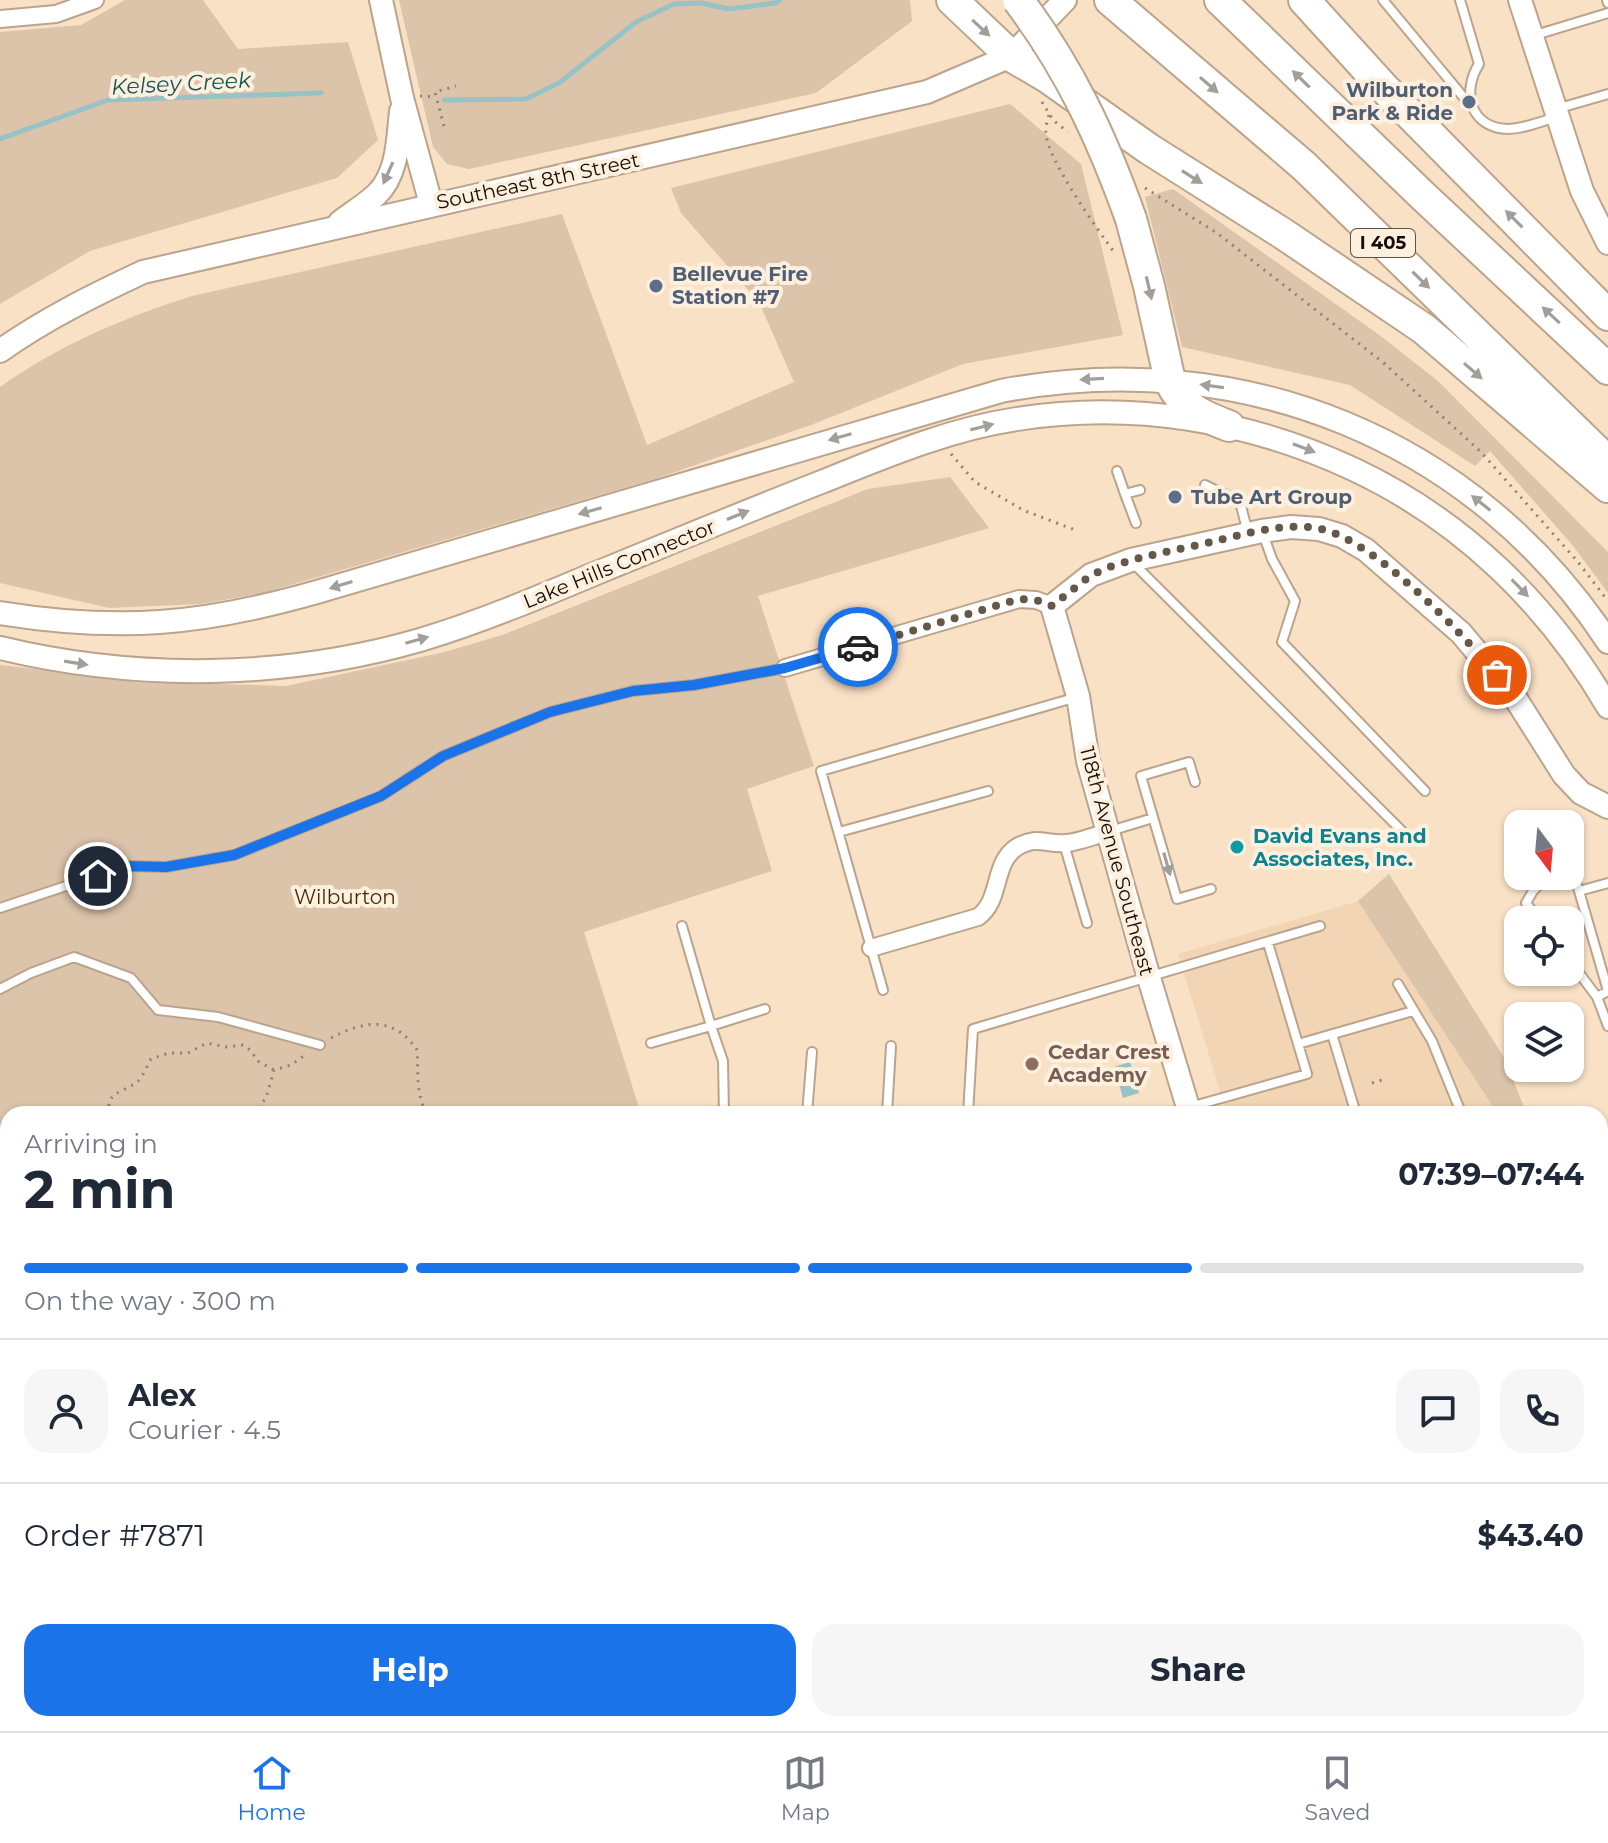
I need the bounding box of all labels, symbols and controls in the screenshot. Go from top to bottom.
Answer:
one-way arrow [971,18,990,37]
water label: Kelsey Creek [110,66,253,101]
one-way arrow [1292,70,1311,88]
one-way arrow [1199,76,1219,93]
place label: Wilburton Park & Ride [1332,78,1453,125]
marker: Wilburton Park & Ride [1460,93,1478,111]
street label: Southeast 8th Street [434,148,642,214]
one-way arrow [382,161,395,185]
one-way arrow [1181,169,1203,183]
one-way arrow [1505,210,1524,229]
road number: I 405 [1351,229,1415,257]
place label: Bellevue Fire Station #7 [672,262,808,309]
one-way arrow [1411,270,1430,289]
one-way arrow [1144,275,1156,300]
marker: Bellevue Fire Station #7 [647,277,665,295]
one-way arrow [1542,307,1561,325]
one-way arrow [1463,362,1483,379]
one-way arrow [1079,373,1104,386]
one-way arrow [1199,379,1224,392]
one-way arrow [969,420,994,432]
one-way arrow [827,431,851,444]
one-way arrow [1292,442,1316,455]
place label: Tube Art Group [1191,485,1352,509]
marker: Tube Art Group [1166,488,1184,506]
one-way arrow [1470,495,1491,511]
one-way arrow [578,505,602,518]
one-way arrow [726,509,750,522]
street label: Lake Hills Connector [520,514,718,614]
one-way arrow [329,579,353,592]
one-way arrow [1511,579,1529,598]
courier [818,607,898,687]
icon: car [836,625,880,669]
one-way arrow [406,633,430,646]
pin [1463,641,1531,709]
icon: bag [1475,653,1519,697]
one-way arrow [64,657,89,670]
street label: 118th Avenue Southeast [1075,744,1159,978]
north arrow [1504,810,1584,890]
map controls [1504,810,1584,1082]
place label: David Evans and Associates, Inc. [1252,824,1427,871]
marker: David Evans and Associates, Inc. [1228,838,1246,856]
pin [64,842,132,910]
one-way arrow [1161,851,1173,876]
icon: home [76,854,120,898]
park label: Wilburton [294,885,396,909]
button: locate [1504,906,1584,986]
button: layers [1504,1002,1584,1082]
place label: Cedar Crest Academy [1047,1040,1170,1087]
marker: Cedar Crest Academy [1023,1055,1041,1073]
text: Arriving in [24,1128,158,1160]
text: 07:39–07:44 [1398,1156,1584,1193]
text: 2 min [24,1158,176,1221]
text: On the way · 300 m [24,1285,276,1317]
button: person [24,1369,108,1453]
button: chat [1396,1369,1480,1453]
button: phone [1500,1369,1584,1453]
text: Alex [128,1377,196,1414]
text: Courier · 4.5 [128,1414,281,1446]
text: Order #7871 [24,1517,205,1554]
text: $43.40 [1477,1517,1584,1554]
button: Help [24,1624,796,1716]
button: Share [812,1624,1584,1716]
tab: Home [237,1751,306,1826]
tab: Map [781,1751,830,1826]
tab: Saved [1304,1751,1371,1826]

